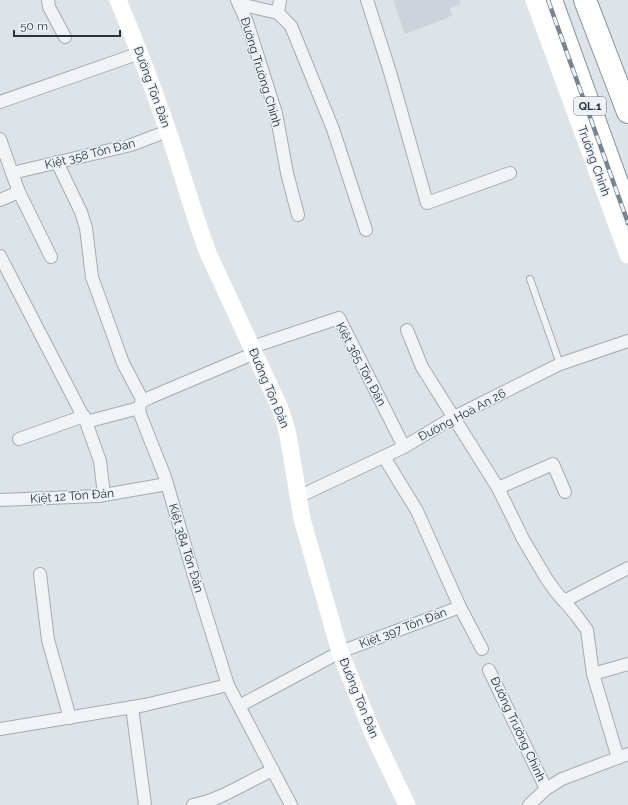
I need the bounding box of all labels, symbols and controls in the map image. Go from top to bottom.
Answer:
scale bar [14,12,120,38]
street label: Đường Trường Chinh [238,15,284,129]
text: 50 m [20,19,48,33]
street label: Đường Tôn Đản [131,44,173,130]
road number: QL.1 [574,97,606,115]
street label: Trường Chinh [575,124,613,198]
street label: Kiệt 358 Tôn Đản [43,136,137,172]
street label: Kiệt 365 Tôn Đản [333,320,389,408]
street label: Đường Tôn Đản [246,346,292,430]
street label: Đường Hoà An 26 [416,386,508,444]
street label: Kiệt 12 Tôn Đản [30,486,114,506]
street label: Kiệt 384 Tôn Đản [166,502,206,594]
street label: Kiệt 397 Tôn Đản [357,605,449,651]
street label: Đường Tôn Đản [337,656,381,740]
street label: Đường Trường Chinh [488,674,548,784]

